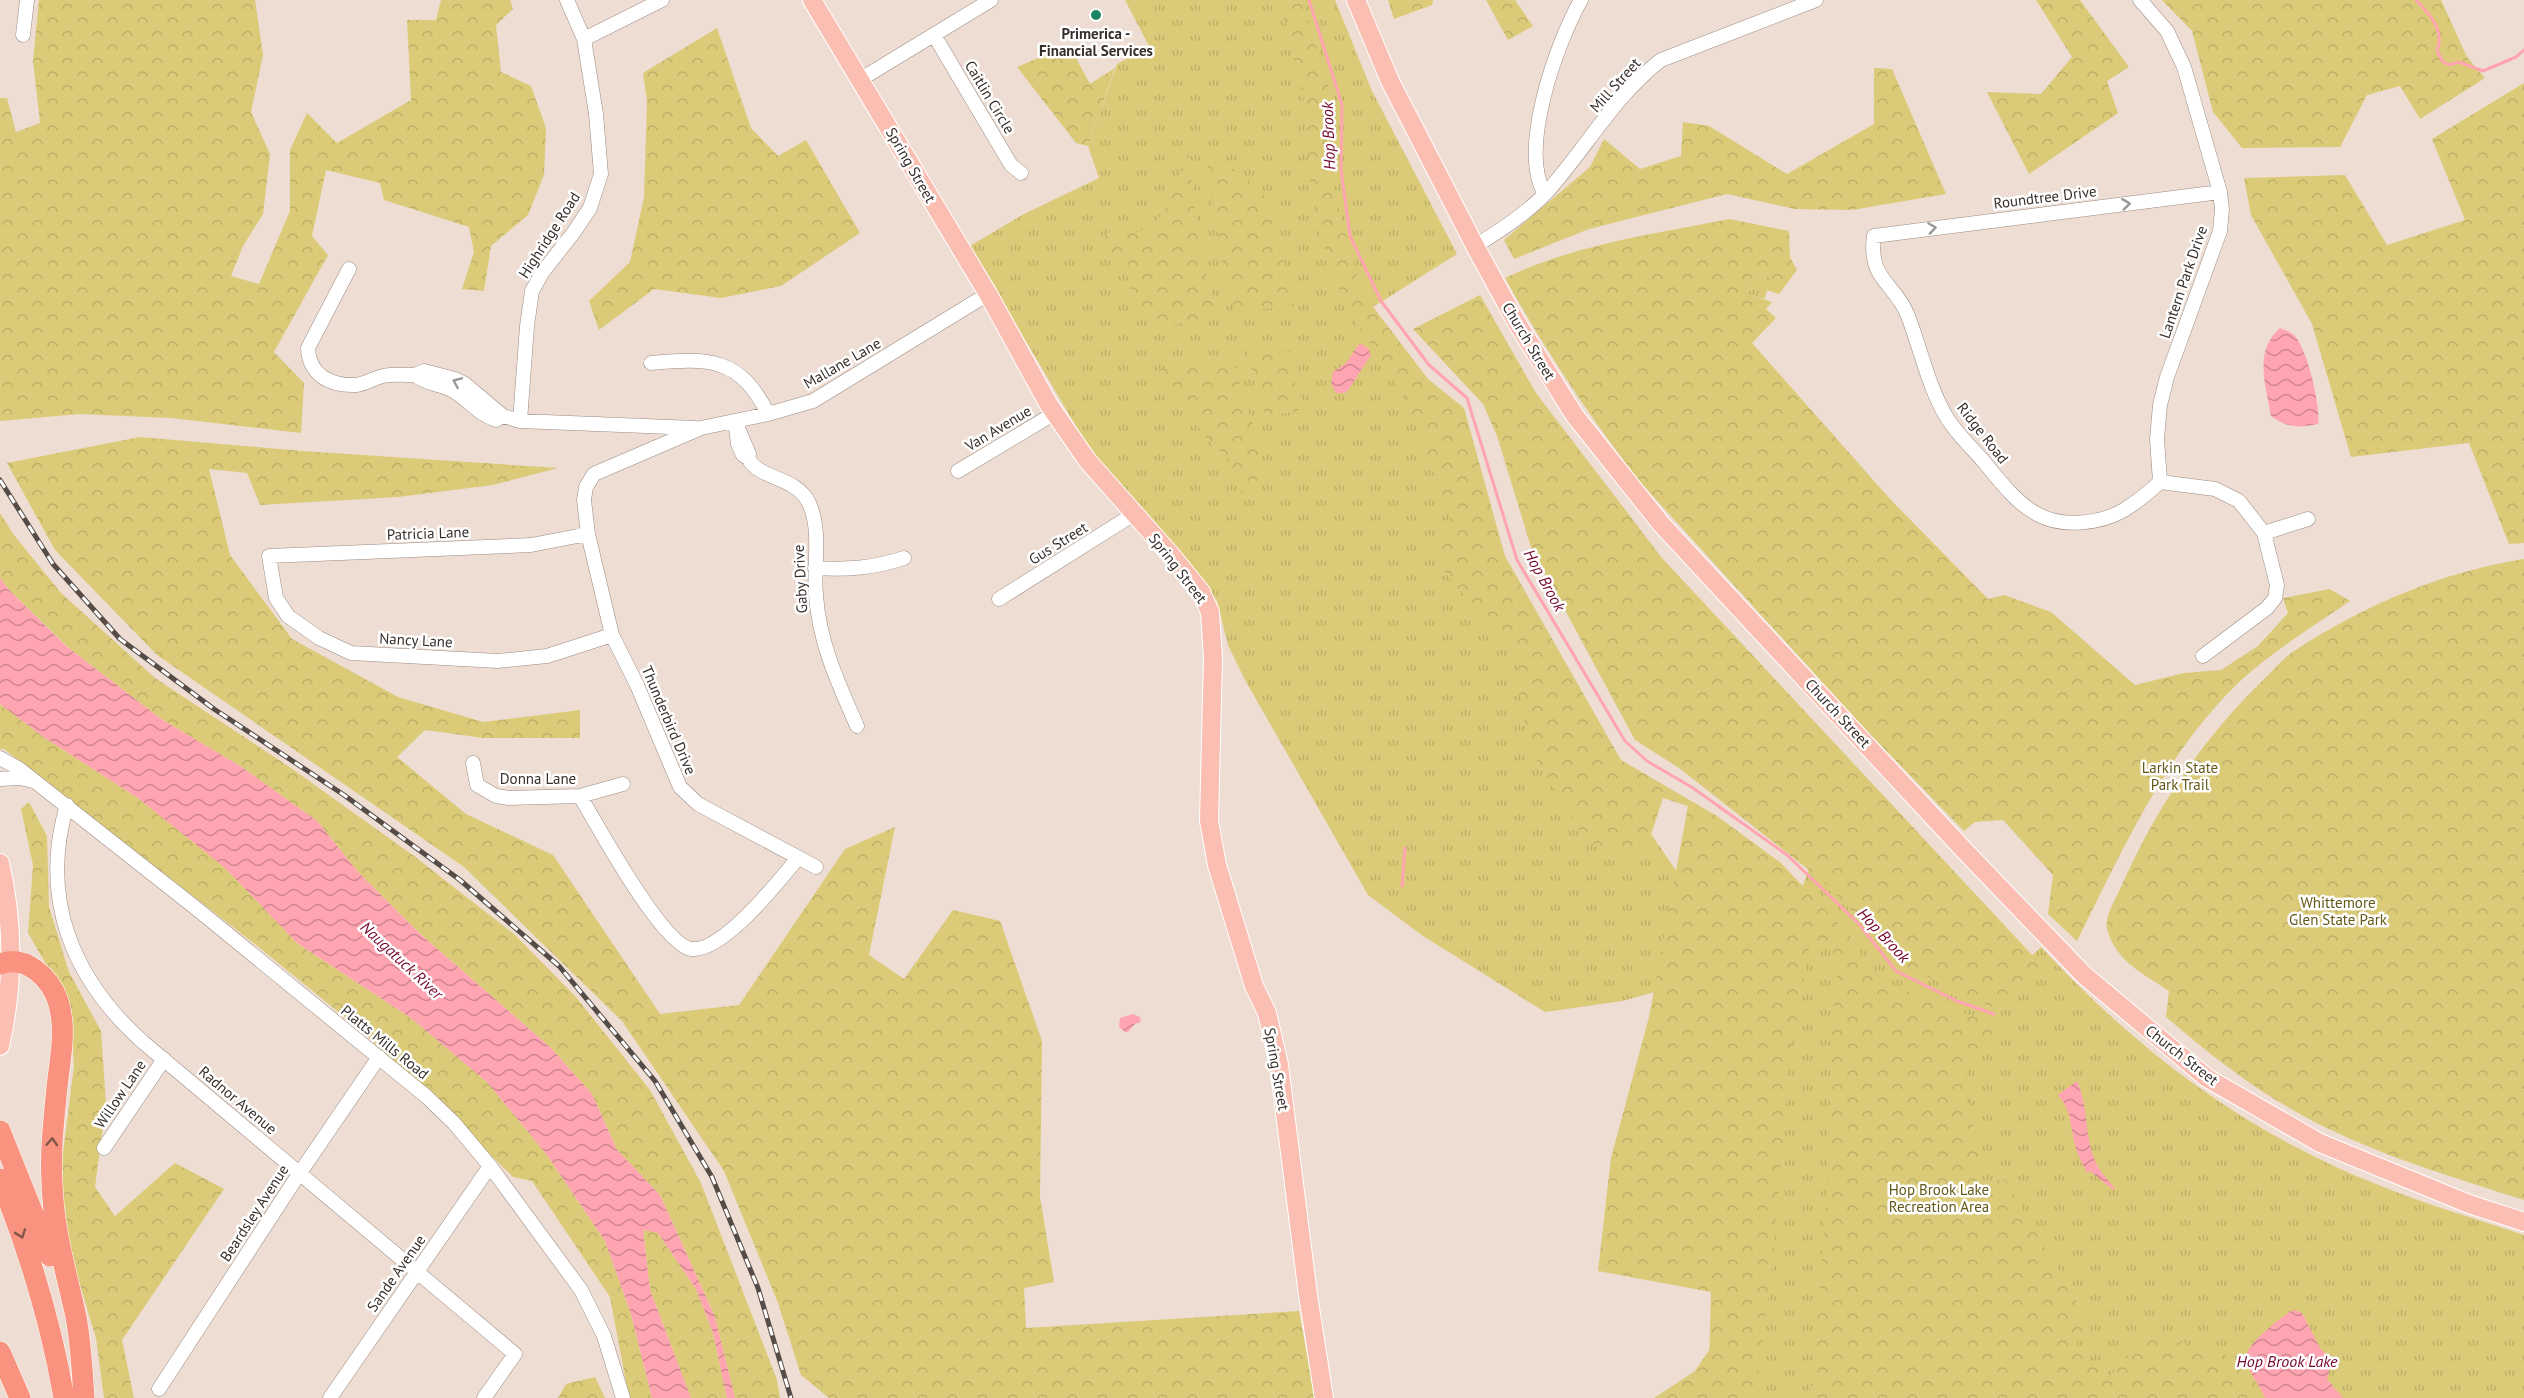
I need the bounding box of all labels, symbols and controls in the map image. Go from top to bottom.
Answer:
marker: Primerica - Financial Services [1089,8,1103,22]
place label: Primerica - Financial Services [1039,24,1153,60]
street label: Mill Street [1586,54,1644,116]
street label: Caitlin Circle [961,57,1019,137]
water label: Hop Brook [1317,101,1339,170]
street label: Spring Street [882,124,940,206]
street label: Roundtree Drive [1992,181,2098,213]
street label: Highridge Road [514,188,584,282]
one-way arrow [2121,198,2130,211]
one-way arrow [1928,222,1937,234]
street label: Lantern Park Drive [2155,223,2211,341]
street label: Church Street [1498,299,1560,383]
street label: Mallane Lane [800,333,884,393]
one-way arrow [452,377,463,389]
street label: Ridge Road [1953,399,2013,467]
street label: Van Avenue [961,401,1035,456]
street label: Gus Street [1025,517,1091,569]
street label: Patricia Lane [386,522,470,544]
street label: Spring Street [1145,529,1211,607]
street label: Gaby Drive [789,544,811,614]
water label: Hop Brook [1520,545,1571,615]
street label: Nancy Lane [379,629,453,651]
street label: Thunderbird Drive [637,663,701,777]
street label: Church Street [1801,675,1875,751]
park label: Larkin State Park Trail [2142,758,2218,794]
street label: Donna Lane [500,769,576,788]
park label: Whittemore Glen State Park [2289,893,2388,929]
water label: Hop Brook [1854,903,1915,967]
water label: Naugatuck River [357,917,449,1005]
street label: Platts Mills Road [337,1001,433,1083]
street label: Church Street [2142,1021,2222,1089]
street label: Spring Street [1260,1026,1294,1112]
street label: Willow Lane [90,1056,150,1132]
street label: Radnor Avenue [195,1062,281,1138]
one-way arrow [46,1137,59,1146]
street label: Beardsley Avenue [216,1161,292,1265]
park label: Hop Brook Lake Recreation Area [1889,1180,1989,1216]
one-way arrow [14,1228,27,1238]
street label: Sande Avenue [363,1231,429,1315]
water label: Hop Brook Lake [2236,1351,2338,1371]

